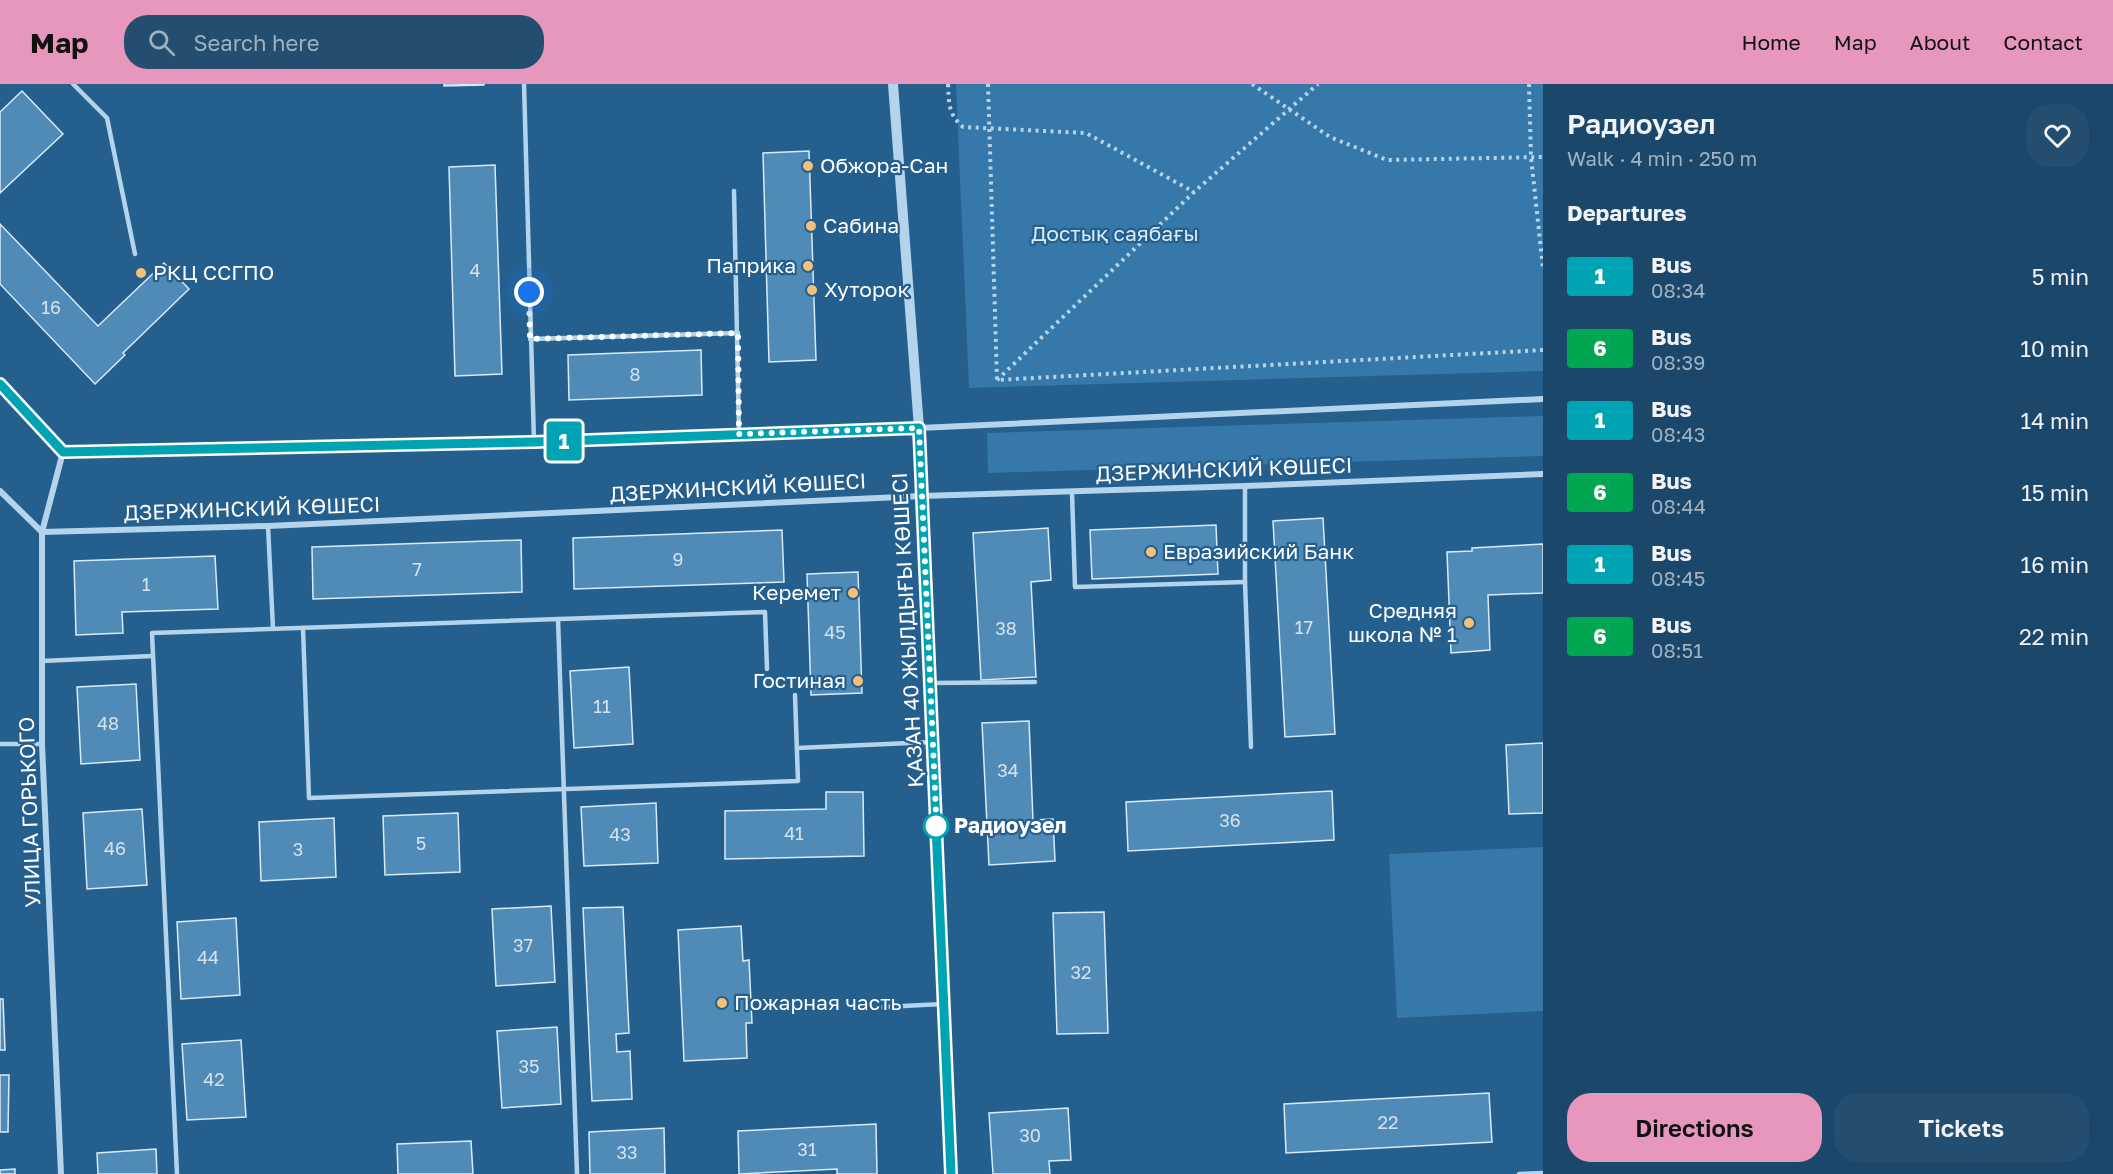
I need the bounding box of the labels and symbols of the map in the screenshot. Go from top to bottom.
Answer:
place label: Обжора-Сан [820,152,948,178]
marker: Обжора-Сан [801,159,815,173]
place label: Сабина [823,212,899,238]
marker: Сабина [804,219,818,233]
park label: Достық саябағы [1031,220,1199,246]
place label: Паприка [706,252,796,278]
place label: РКЦ ССГПО [153,259,274,285]
house number: 4 [470,259,481,281]
marker: Паприка [801,259,815,273]
marker: РКЦ ССГПО [134,266,148,280]
place label: Хуторок [824,276,909,302]
your location [514,277,544,307]
marker: Хуторок [805,283,819,297]
house number: 16 [41,296,61,318]
house number: 8 [630,363,640,385]
line badge: 1 [544,422,584,460]
street label: ДЗЕРЖИНСКИЙ КӨШЕСІ [1095,452,1353,486]
street label: ДЗЕРЖИНСКИЙ КӨШЕСІ [609,467,867,507]
street label: ҚАЗАН 40 ЖЫЛДЫҒЫ КӨШЕСІ [886,472,928,788]
street label: ДЗЕРЖИНСКИЙ КӨШЕСІ [123,491,381,525]
place label: Евразийский Банк [1163,538,1354,564]
marker: Евразийский Банк [1144,545,1158,559]
house number: 9 [673,548,683,570]
house number: 7 [412,558,422,580]
house number: 1 [142,573,151,595]
place label: Керемет [752,579,841,605]
marker: Керемет [846,586,860,600]
place label: Средняя школа № 1 [1348,597,1457,647]
house number: 17 [1295,616,1313,638]
marker: Средняя школа № 1 [1462,616,1476,630]
house number: 38 [995,617,1017,639]
house number: 45 [824,621,846,643]
place label: Гостиная [753,667,846,693]
marker: Гостиная [851,674,865,688]
house number: 11 [593,695,611,717]
house number: 48 [97,712,119,734]
street label: УЛИЦА ГОРЬКОГО [13,716,45,908]
house number: 34 [997,759,1019,781]
house number: 36 [1219,809,1241,831]
place label: Радиоузел [954,812,1067,838]
marker: Радиоузел [923,813,949,839]
house number: 41 [784,822,804,844]
house number: 43 [609,823,631,845]
house number: 5 [416,832,426,854]
house number: 46 [104,837,126,859]
house number: 3 [293,838,303,860]
house number: 37 [513,934,533,956]
house number: 44 [197,946,219,968]
house number: 32 [1071,961,1091,983]
place label: Пожарная часть [734,989,901,1015]
marker: Пожарная часть [715,996,729,1010]
house number: 35 [519,1055,539,1077]
house number: 42 [203,1068,225,1090]
house number: 22 [1378,1111,1398,1133]
house number: 30 [1019,1124,1041,1146]
house number: 31 [797,1138,817,1160]
house number: 33 [616,1141,638,1163]

